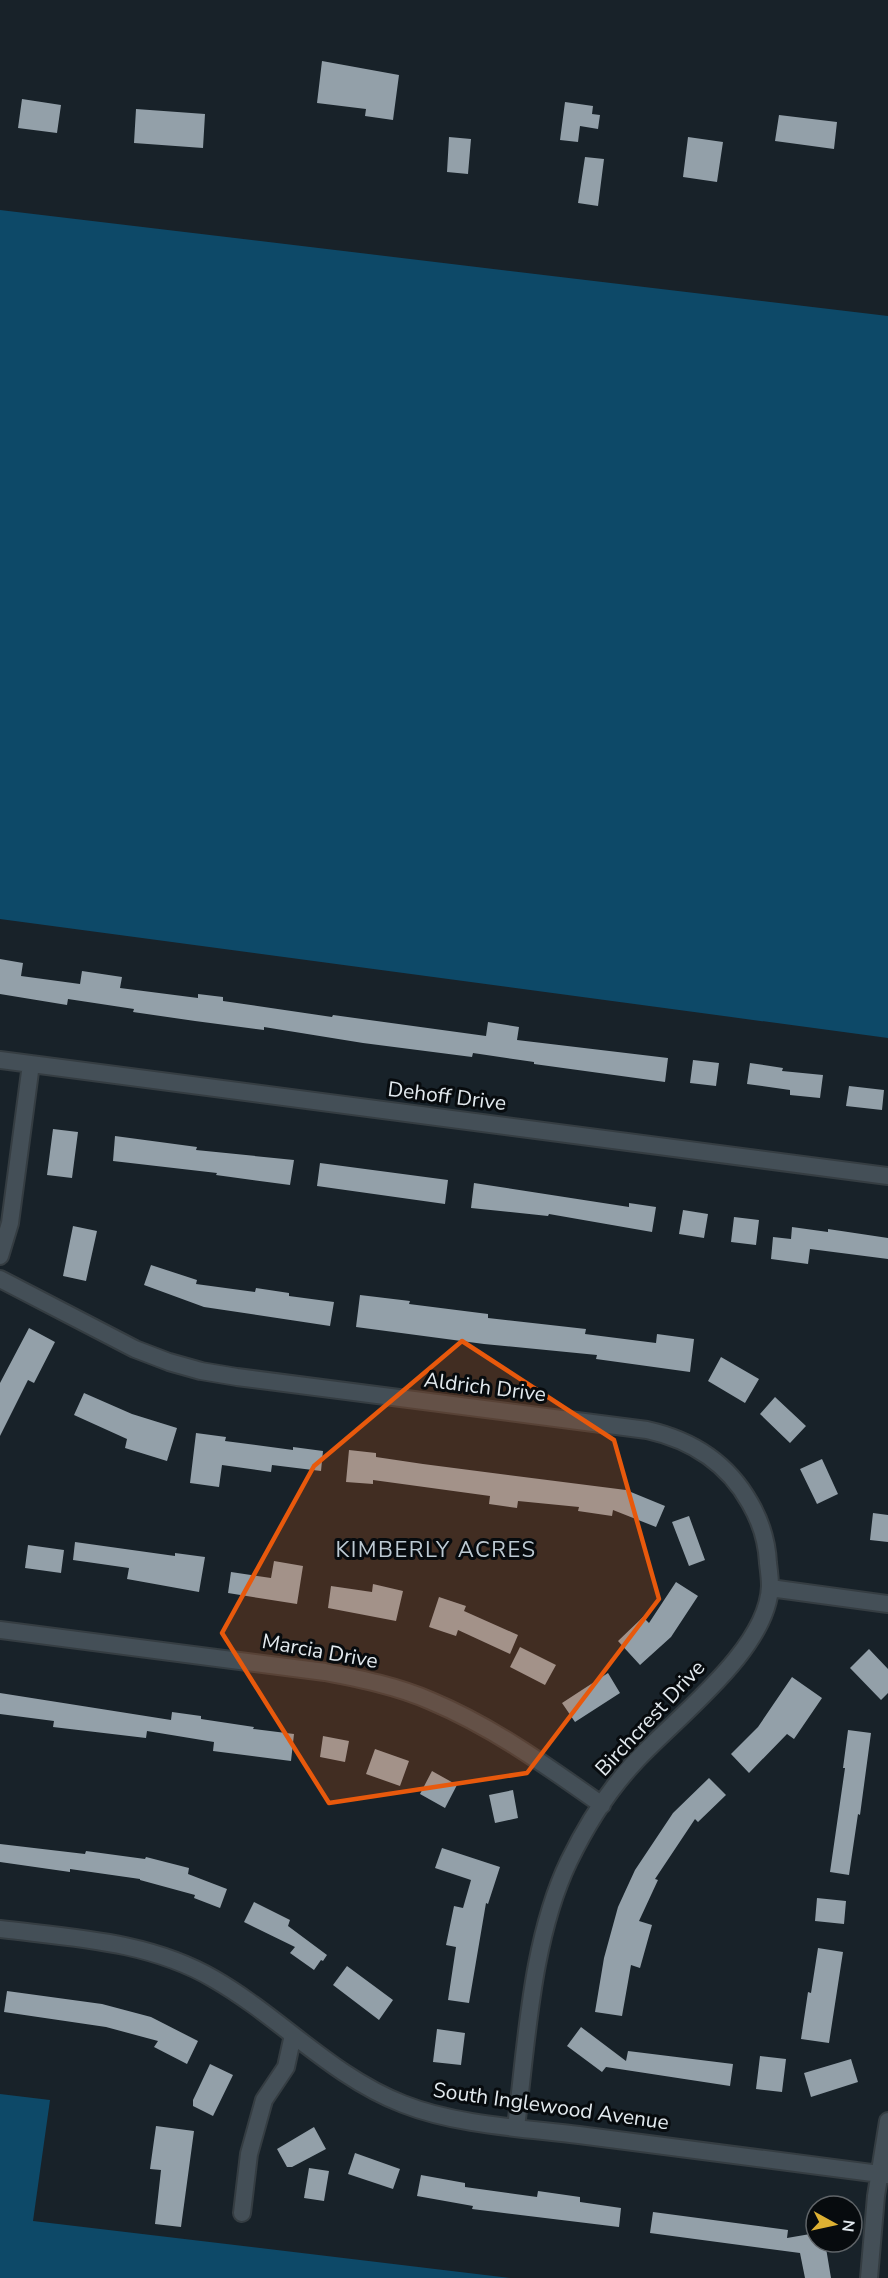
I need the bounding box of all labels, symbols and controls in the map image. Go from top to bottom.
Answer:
street label: Dehoff Drive [386,1075,508,1117]
street label: Aldrich Drive [422,1366,548,1408]
district label: KIMBERLY ACRES [335,1535,537,1565]
street label: Marcia Drive [260,1627,380,1675]
street label: Birchcrest Drive [589,1654,711,1782]
street label: South Inglewood Avenue [431,2076,671,2136]
north arrow [804,2194,864,2254]
text: N [836,2218,860,2233]

